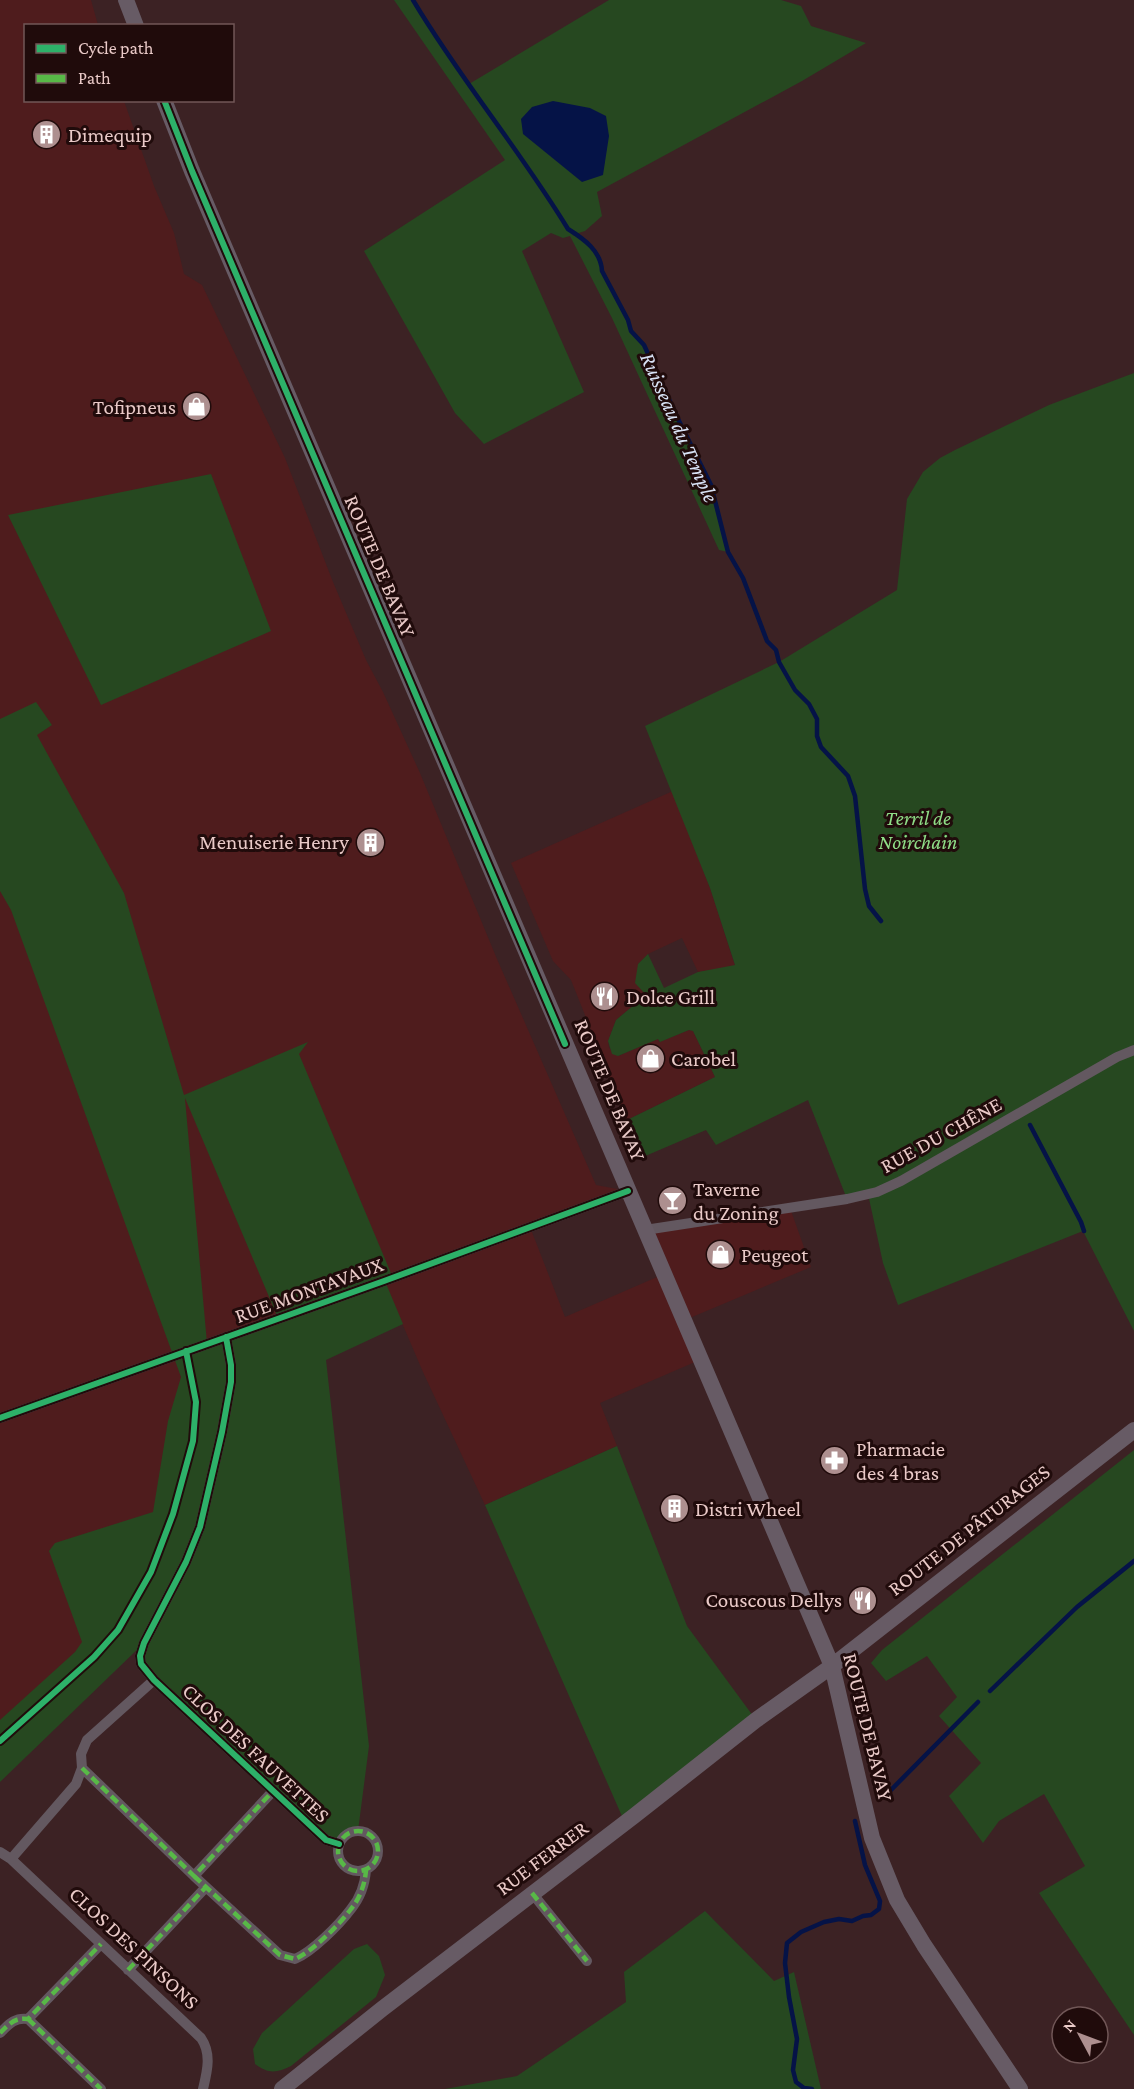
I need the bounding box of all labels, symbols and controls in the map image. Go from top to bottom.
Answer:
legend [24,24,234,102]
text: Cycle path [78,38,154,58]
text: Path [78,68,111,88]
building icon: Dimequip [31,119,63,151]
place label: Dimequip [68,123,152,147]
water label: Ruisseau du Temple [635,348,724,507]
shop icon: Tofipneus [181,391,213,423]
place label: Tofipneus [93,395,176,419]
street label: ROUTE DE BAVAY [339,492,421,641]
park label: Terril de Noirchain [879,806,957,854]
building icon: Menuiserie Henry [354,826,386,858]
place label: Menuiserie Henry [199,830,349,854]
restaurant icon: Dolce Grill [589,981,621,1013]
place label: Dolce Grill [626,985,715,1009]
street label: ROUTE DE BAVAY [569,1016,651,1165]
shop icon: Carobel [634,1043,666,1075]
place label: Carobel [671,1047,736,1071]
street label: RUE DU CHÊNE [876,1092,1006,1178]
place label: Taverne du Zoning [693,1177,779,1225]
bar icon: Taverne du Zoning [656,1185,688,1217]
shop icon: Peugeot [704,1239,736,1271]
place label: Peugeot [741,1243,809,1267]
street label: RUE MONTAVAUX [232,1252,387,1328]
place label: Pharmacie des 4 bras [856,1437,945,1485]
pharmacy icon: Pharmacie des 4 bras [819,1445,851,1477]
street label: ROUTE DE PÂTURAGES [883,1459,1055,1601]
building icon: Distri Wheel [658,1493,690,1525]
place label: Distri Wheel [695,1497,801,1521]
restaurant icon: Couscous Dellys [847,1584,879,1616]
place label: Couscous Dellys [706,1588,842,1612]
street label: ROUTE DE BAVAY [838,1651,898,1804]
street label: CLOS DES FAUVETTES [177,1679,335,1827]
street label: RUE FERRER [492,1816,593,1900]
street label: CLOS DES PINSONS [64,1882,204,2014]
north arrow [1050,2005,1110,2065]
text: N [1059,2016,1079,2035]

